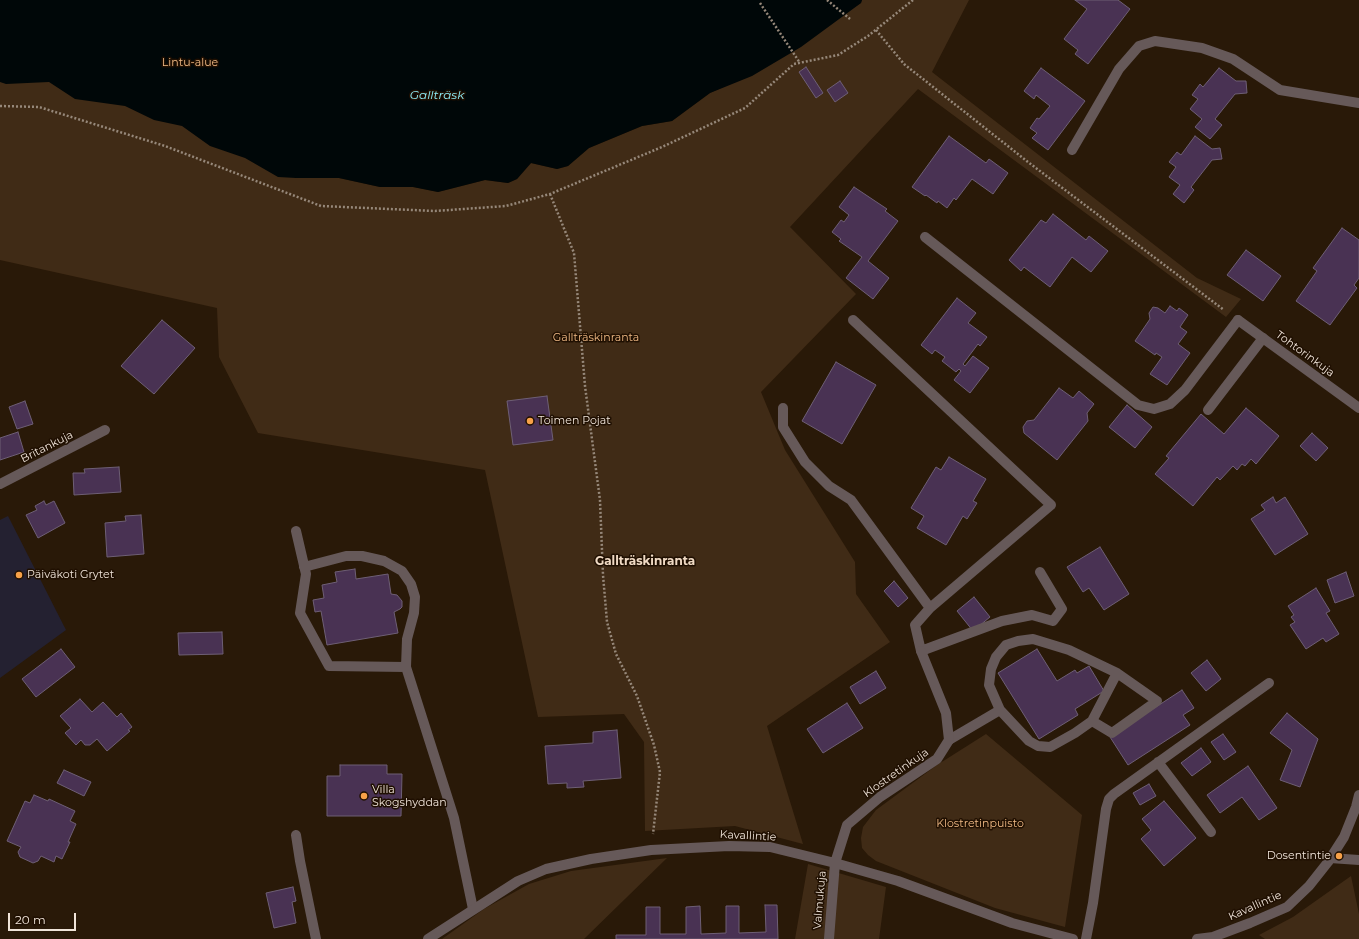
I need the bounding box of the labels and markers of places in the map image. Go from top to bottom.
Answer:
place label: Toimen Pojat [538,414,611,428]
marker: Toimen Pojat [525,416,535,426]
place label: Päiväkoti Grytet [27,568,114,582]
marker: Päiväkoti Grytet [14,570,24,580]
place label: Villa Skogshyddan [372,783,447,809]
marker: Villa Skogshyddan [359,791,369,801]
place label: Dosentintie [1267,849,1331,863]
marker: Dosentintie [1334,851,1344,861]

